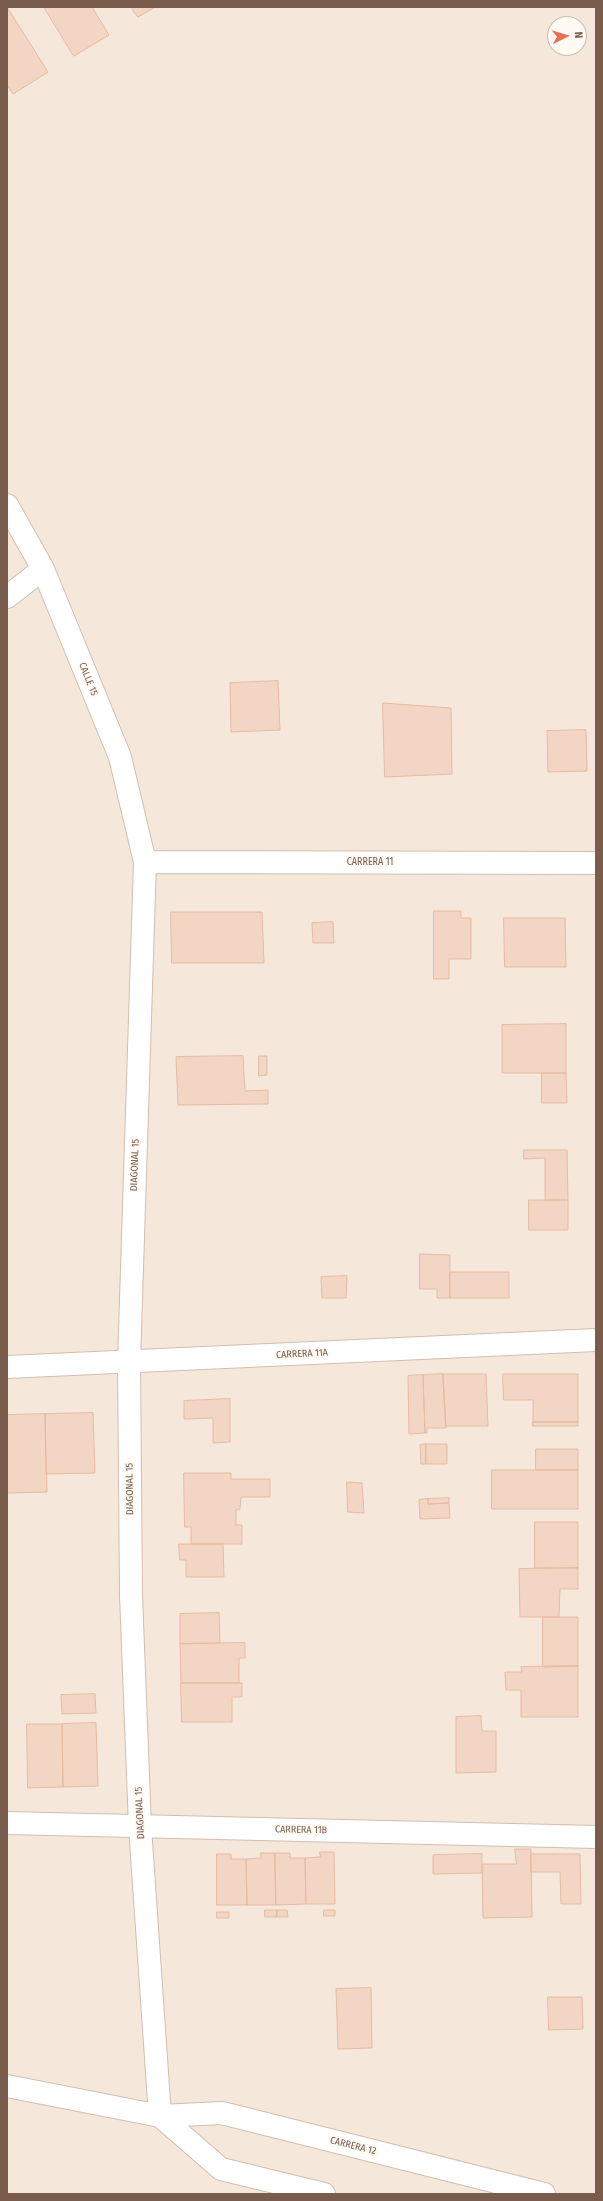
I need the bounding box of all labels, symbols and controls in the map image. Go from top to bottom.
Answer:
north arrow [547,16,587,56]
text: N [572,31,585,39]
street label: CALLE 15 [76,661,100,697]
street label: CARRERA 11 [347,856,393,868]
street label: DIAGONAL 15 [128,1139,142,1191]
street label: CARRERA 11A [276,1347,328,1361]
street label: DIAGONAL 15 [124,1463,136,1515]
street label: DIAGONAL 15 [133,1787,147,1839]
street label: CARRERA 11B [275,1824,327,1836]
street label: CARRERA 12 [329,2134,377,2158]

